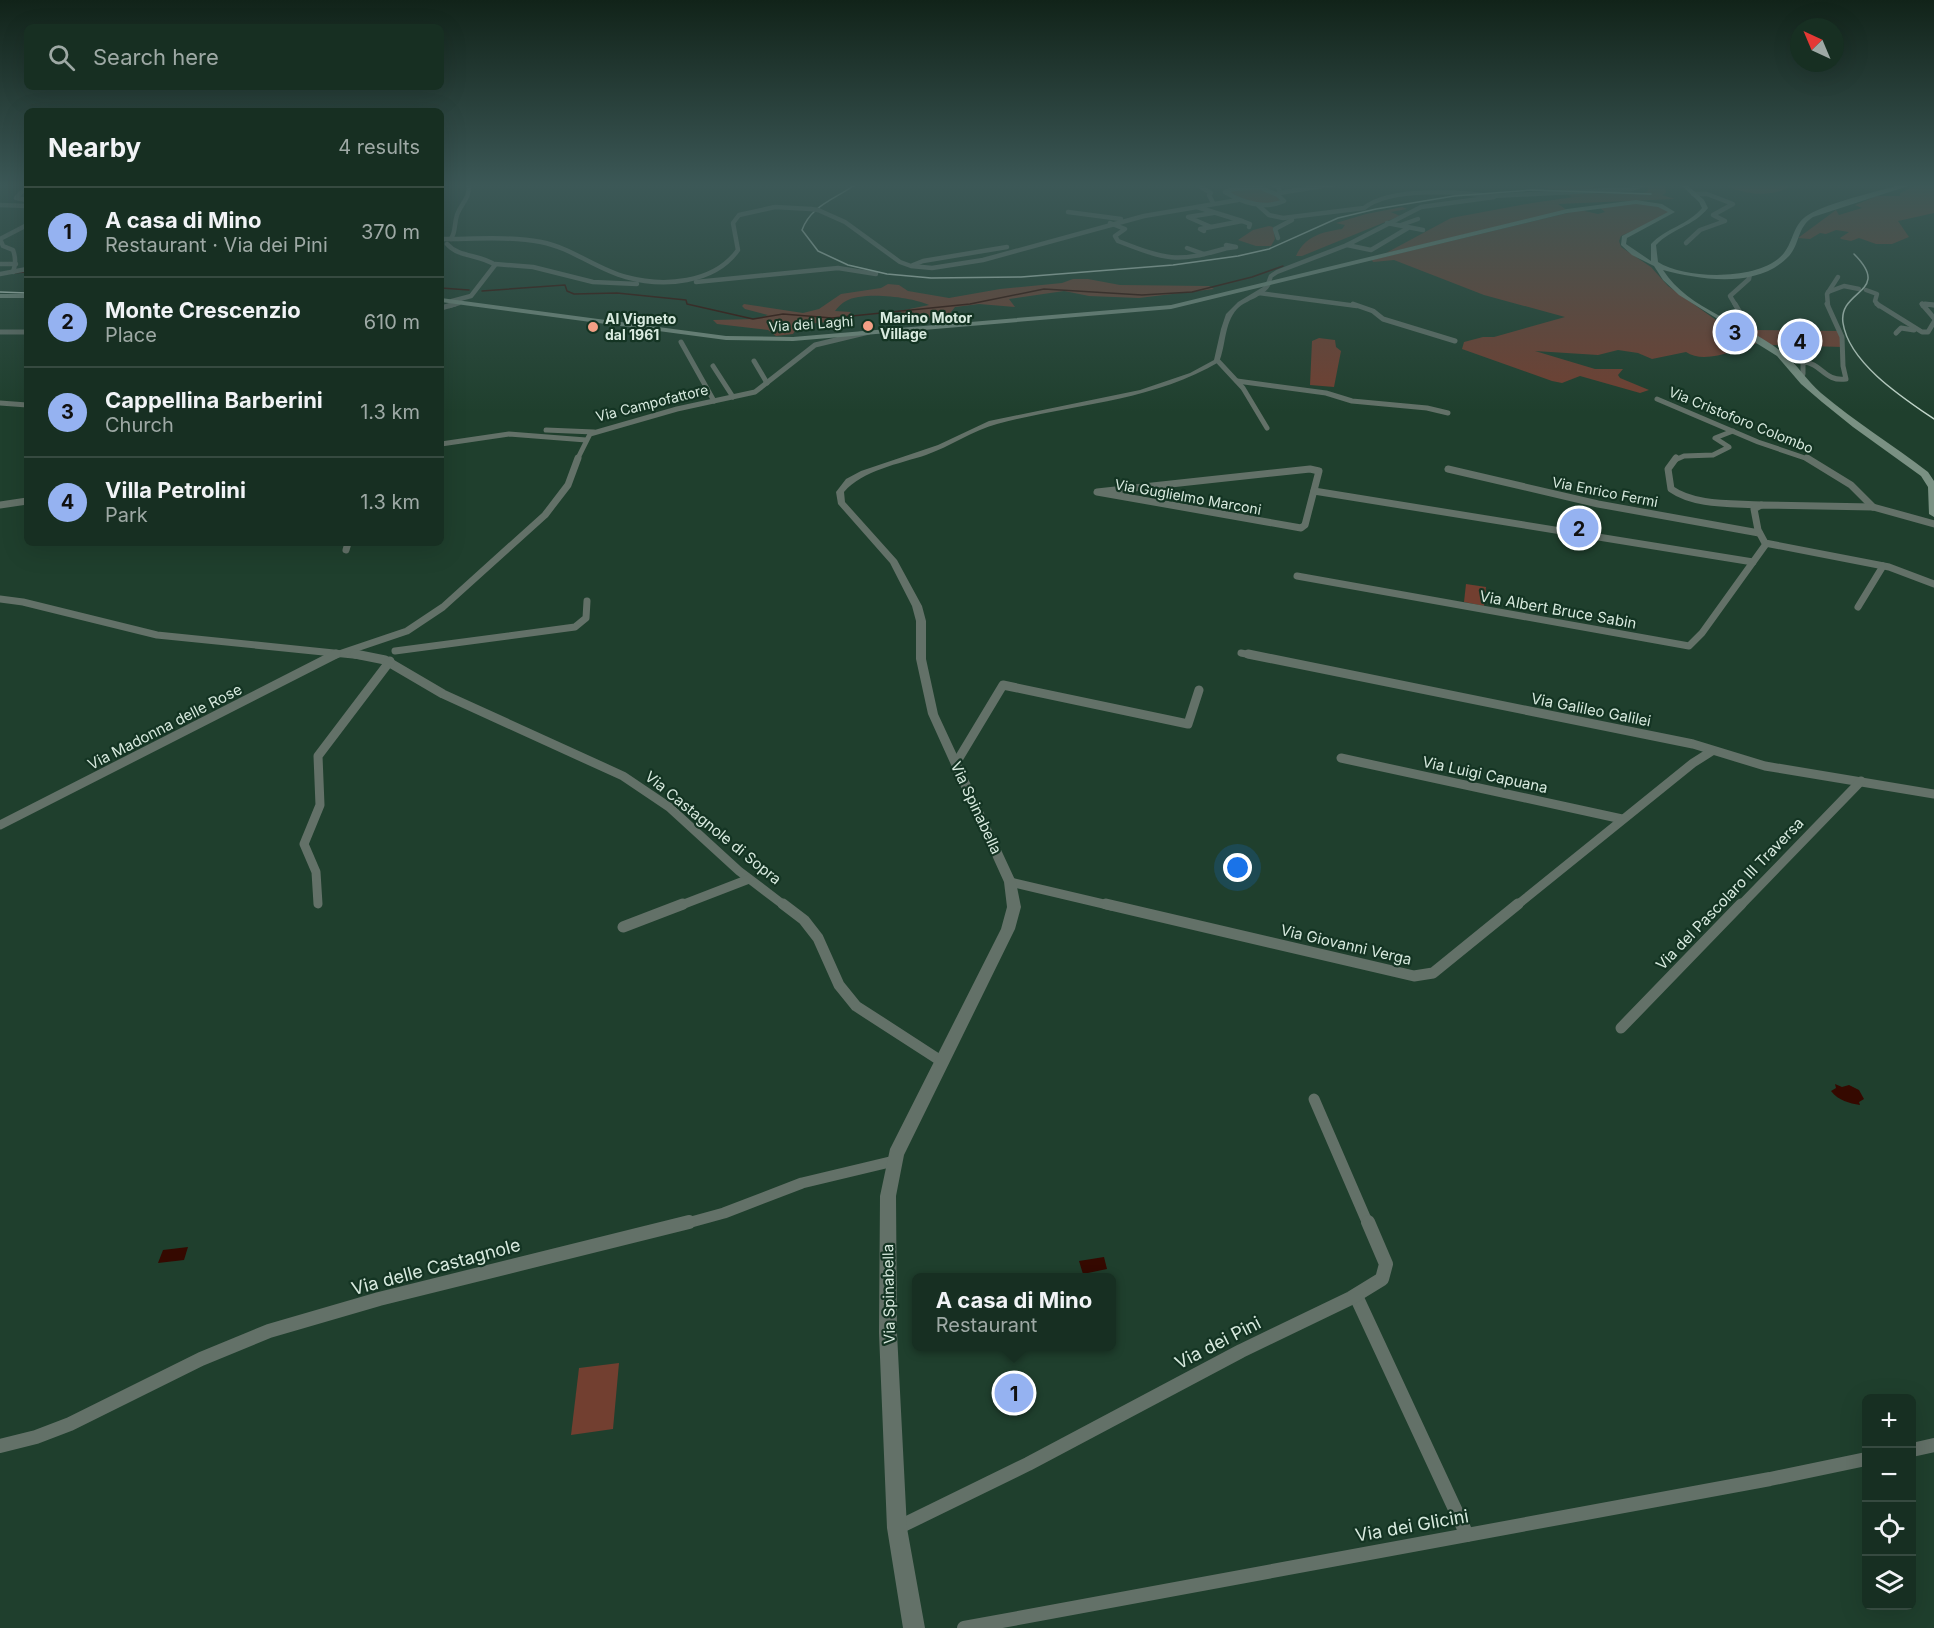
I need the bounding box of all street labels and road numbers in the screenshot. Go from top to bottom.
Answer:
street label: Via dei Laghi [768,312,854,335]
street label: Via Campofattore [594,380,710,425]
street label: Via Cristoforo Colombo [1666,383,1816,456]
street label: Via Enrico Fermi [1551,473,1660,510]
street label: Via Guglielmo Marconi [1113,475,1263,518]
street label: Via Albert Bruce Sabin [1478,586,1638,633]
street label: Via Madonna delle Rose [85,679,245,774]
street label: Via Galileo Galilei [1529,689,1653,730]
street label: Via Luigi Capuana [1421,752,1550,797]
street label: Via Spinabella [947,758,1006,857]
street label: Via Castagnole di Sopra [641,767,785,888]
street label: Via del Pascolaro III Traversa [1652,814,1807,974]
street label: Via Giovanni Verga [1279,920,1413,969]
street label: Via delle Castagnole [349,1234,523,1299]
street label: Via Spinabella [878,1244,899,1344]
street label: Via dei Pini [1171,1312,1264,1373]
street label: Via dei Glicini [1354,1505,1470,1546]

